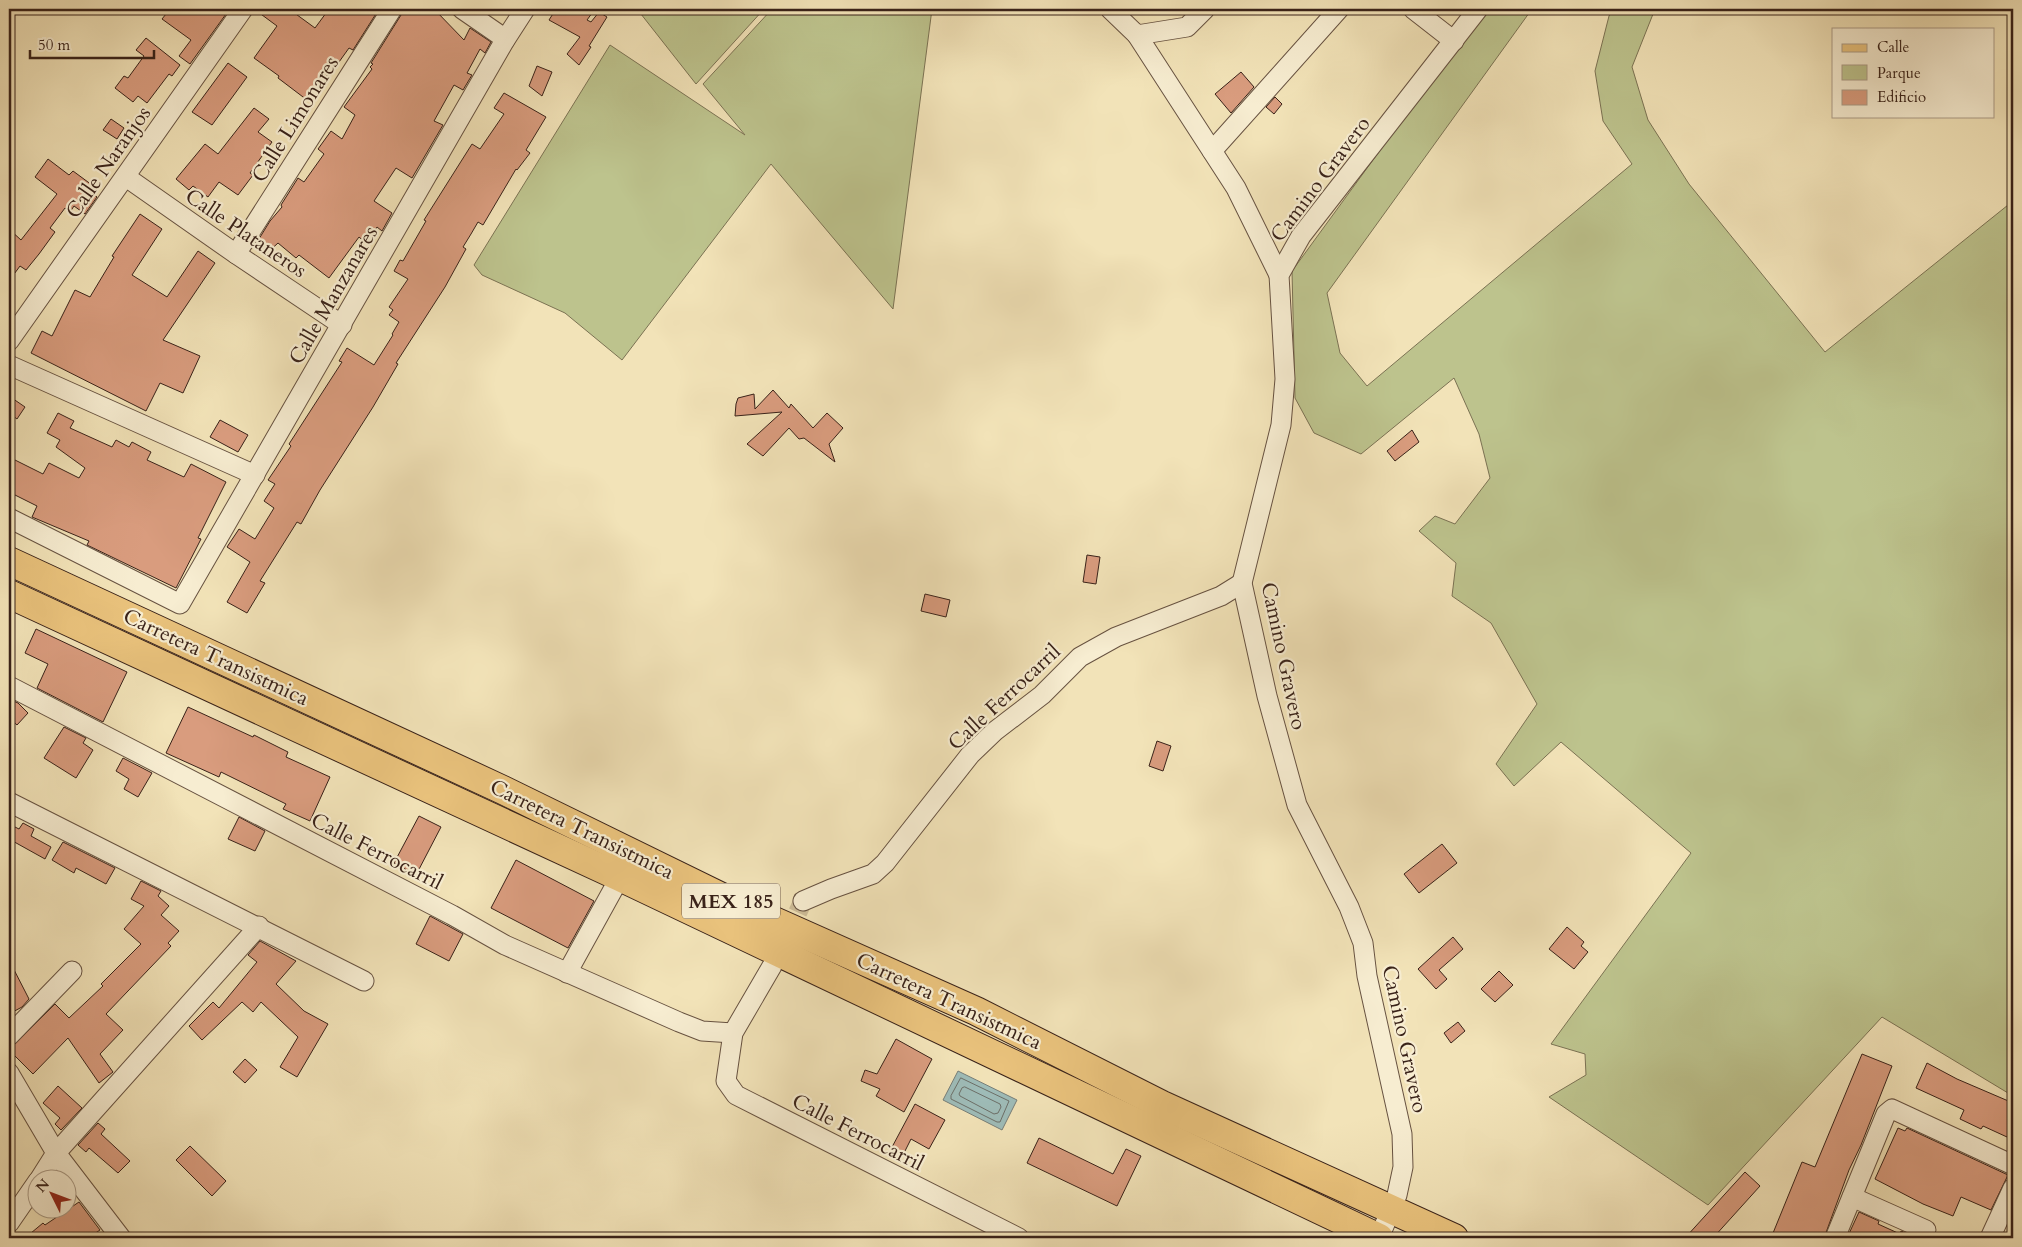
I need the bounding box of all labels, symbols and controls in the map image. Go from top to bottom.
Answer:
scale bar [30,28,154,60]
legend [1832,28,1994,118]
text: 50 m [38,35,70,55]
text: Calle [1877,37,1910,57]
street label: Calle Limonares [245,51,346,188]
text: Parque [1877,63,1921,83]
text: Edificio [1877,87,1926,107]
street label: Calle Naranjos [59,100,158,224]
street label: Camino Gravero [1264,111,1377,248]
street label: Calle Plataneros [179,182,312,285]
street label: Calle Manzanares [282,221,385,370]
street label: Camino Gravero [1254,580,1313,733]
street label: Carretera Transistmica [118,602,313,713]
street label: Calle Ferrocarril [942,638,1067,757]
street label: Carretera Transistmica [485,772,679,887]
street label: Calle Ferrocarril [306,806,448,897]
road number: MEX 185 [682,884,780,918]
street label: Carretera Transistmica [851,946,1046,1057]
street label: Camino Gravero [1375,963,1434,1116]
street label: Calle Ferrocarril [787,1087,929,1178]
north arrow [28,1170,78,1220]
text: N [32,1175,54,1197]

